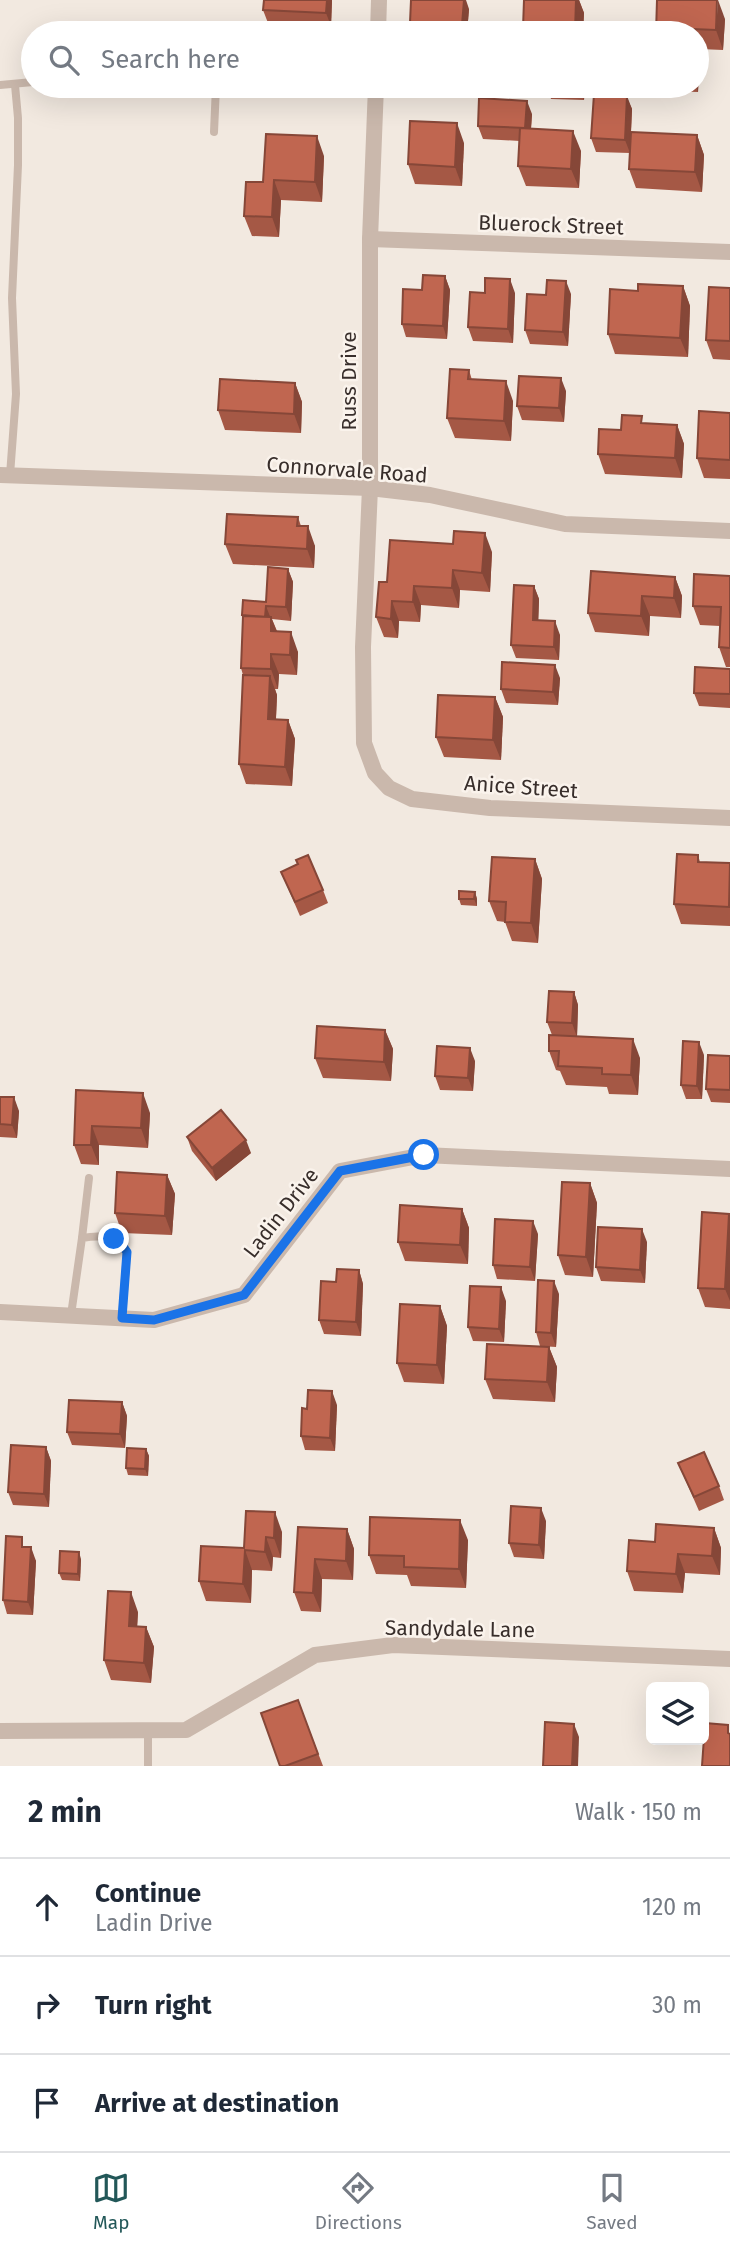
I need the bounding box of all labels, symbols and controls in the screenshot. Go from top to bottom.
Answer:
search box [21,21,709,98]
icon: search [45,41,83,79]
text: Search here [101,44,240,75]
street label: Bluerock Street [478,209,625,241]
street label: Russ Drive [336,331,362,431]
street label: Connorvale Road [266,451,428,489]
street label: Anice Street [463,770,579,804]
route start [408,1139,439,1170]
street label: Ladin Drive [238,1163,324,1263]
route end [98,1223,129,1254]
street label: Sandydale Lane [385,1615,535,1643]
map controls [646,1682,709,1745]
button: layers [646,1682,709,1745]
text: 2 min [28,1794,102,1830]
text: Walk · 150 m [575,1798,702,1826]
text: Continue [95,1878,201,1909]
icon: ahead [28,1888,66,1926]
text: 120 m [642,1893,702,1921]
text: Ladin Drive [95,1909,212,1937]
icon: right [28,1986,66,2024]
text: Turn right [95,1990,212,2021]
text: 30 m [652,1991,702,2019]
icon: arrive [28,2084,66,2122]
text: Arrive at destination [95,2088,339,2119]
tab: Map [92,2169,130,2234]
tab: Directions [315,2169,402,2234]
tab: Saved [586,2169,638,2234]

